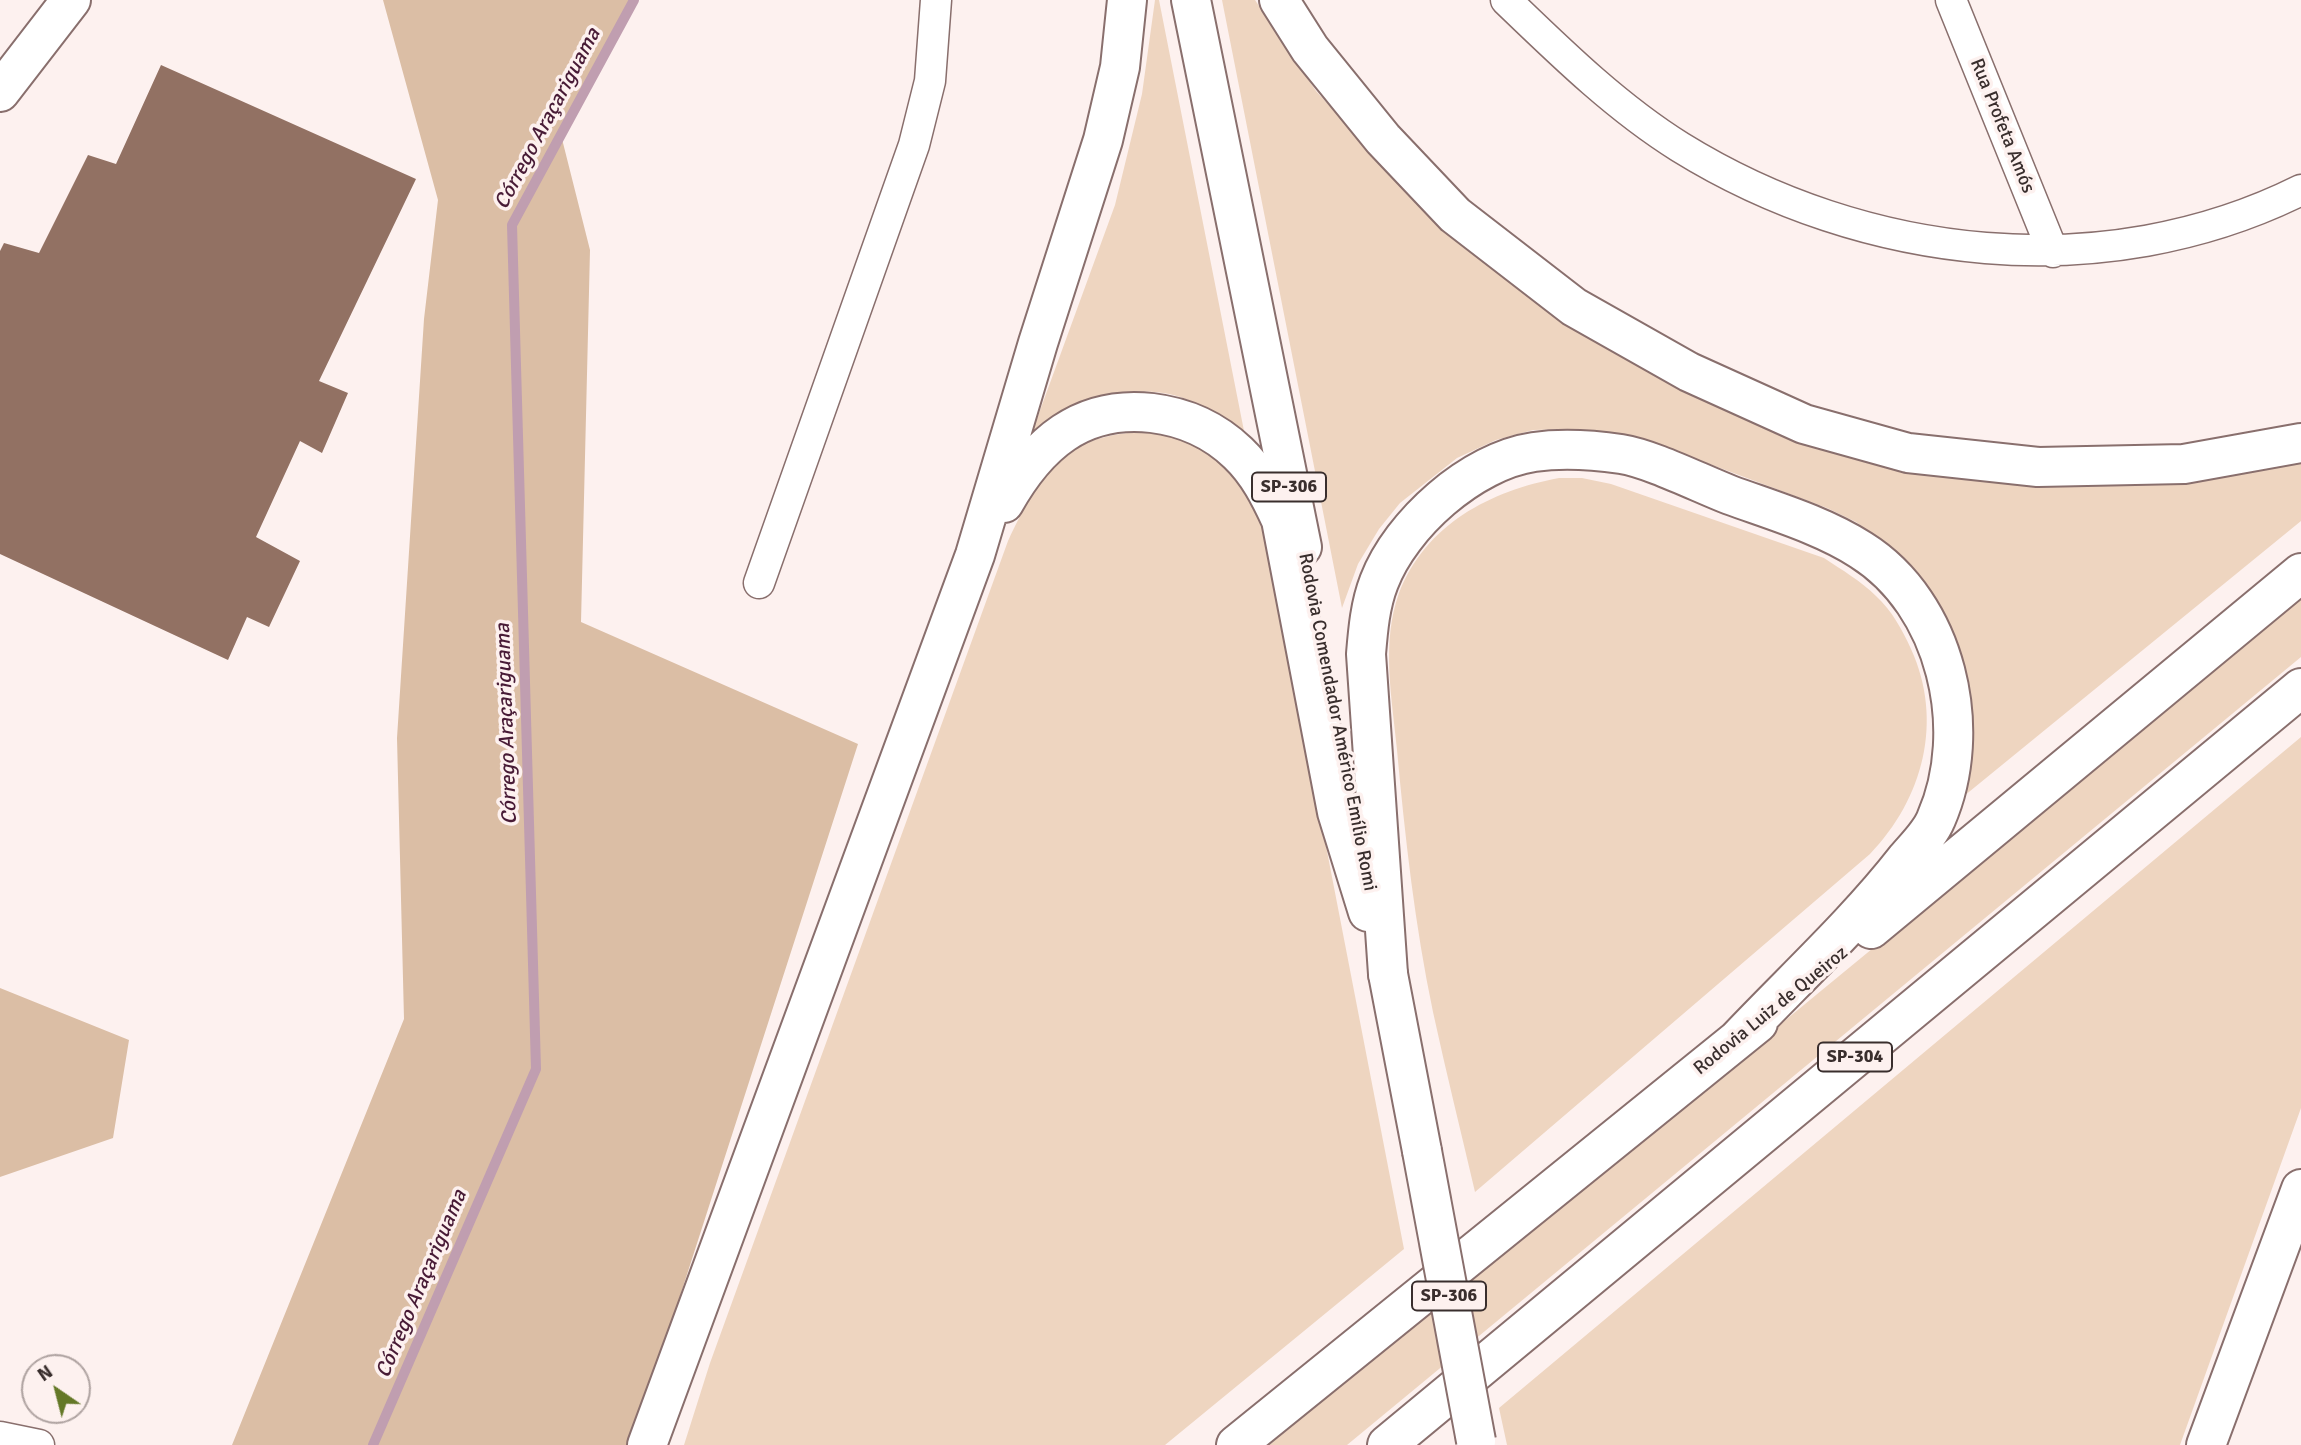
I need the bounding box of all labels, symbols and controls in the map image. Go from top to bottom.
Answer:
water label: Córrego Araçariguama [490,24,606,214]
street label: Rua Profeta Amós [1965,55,2039,197]
road number: SP-306 [1252,472,1326,502]
street label: Rodovia Comendador Américo Emílio Romi [1293,551,1381,893]
water label: Córrego Araçariguama [491,623,523,825]
street label: Rodovia Luiz de Queiroz [1689,942,1853,1080]
road number: SP-304 [1818,1042,1892,1072]
water label: Córrego Araçariguama [371,1186,473,1382]
road number: SP-306 [1412,1282,1486,1310]
north arrow [21,1354,91,1424]
text: N [33,1360,57,1387]

